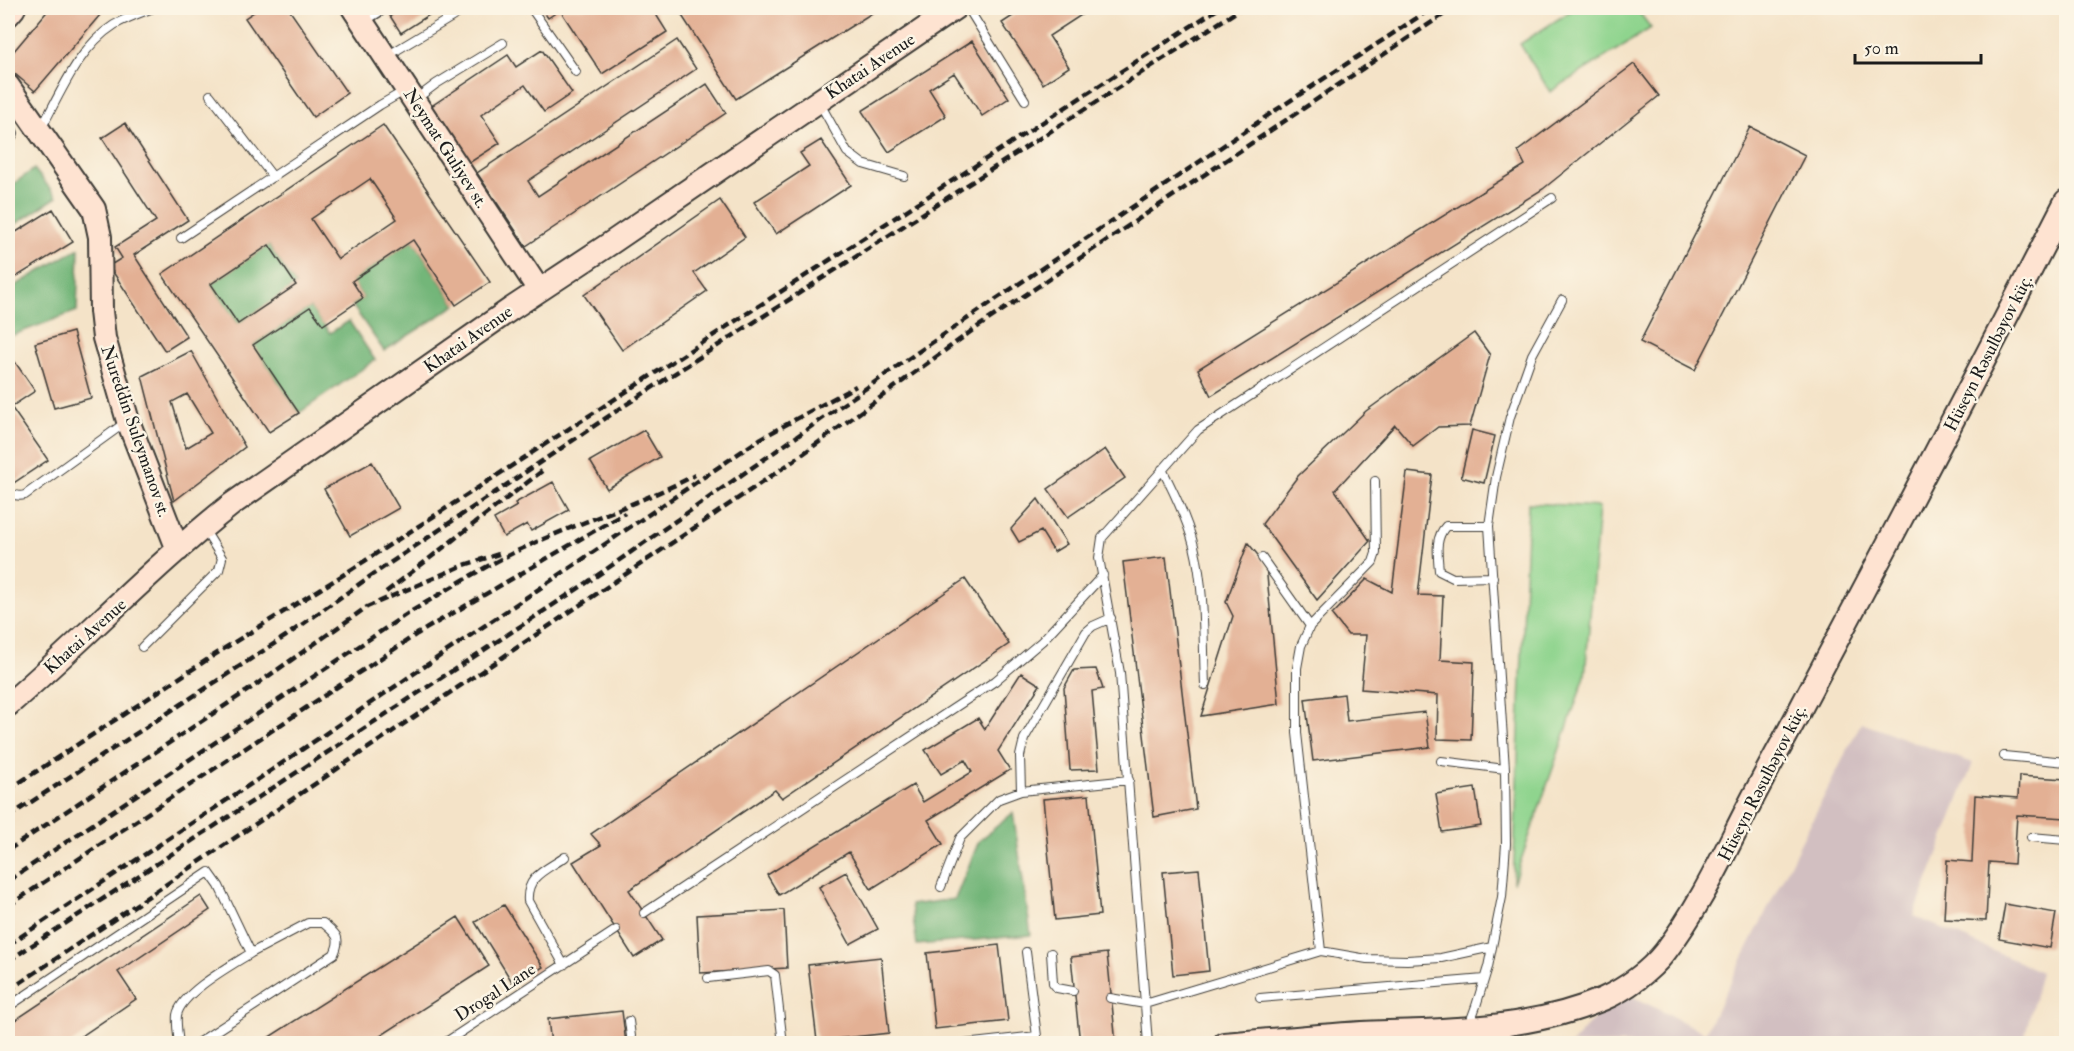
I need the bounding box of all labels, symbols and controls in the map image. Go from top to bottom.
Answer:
scale bar [1855,27,1981,65]
street label: Khatai Avenue [821,28,920,105]
text: 50 m [1864,37,1899,60]
street label: Neymat Guliyev st. [398,84,493,213]
street label: Hüseyn Rəsulbəyov küç. [1939,271,2038,435]
street label: Khatai Avenue [419,300,518,378]
street label: Nureddin Suleymanov st. [95,342,176,520]
street label: Khatai Avenue [39,593,132,679]
street label: Hüseyn Rəsulbəyov küç. [1713,701,1812,865]
street label: Drogal Lane [450,957,540,1027]

